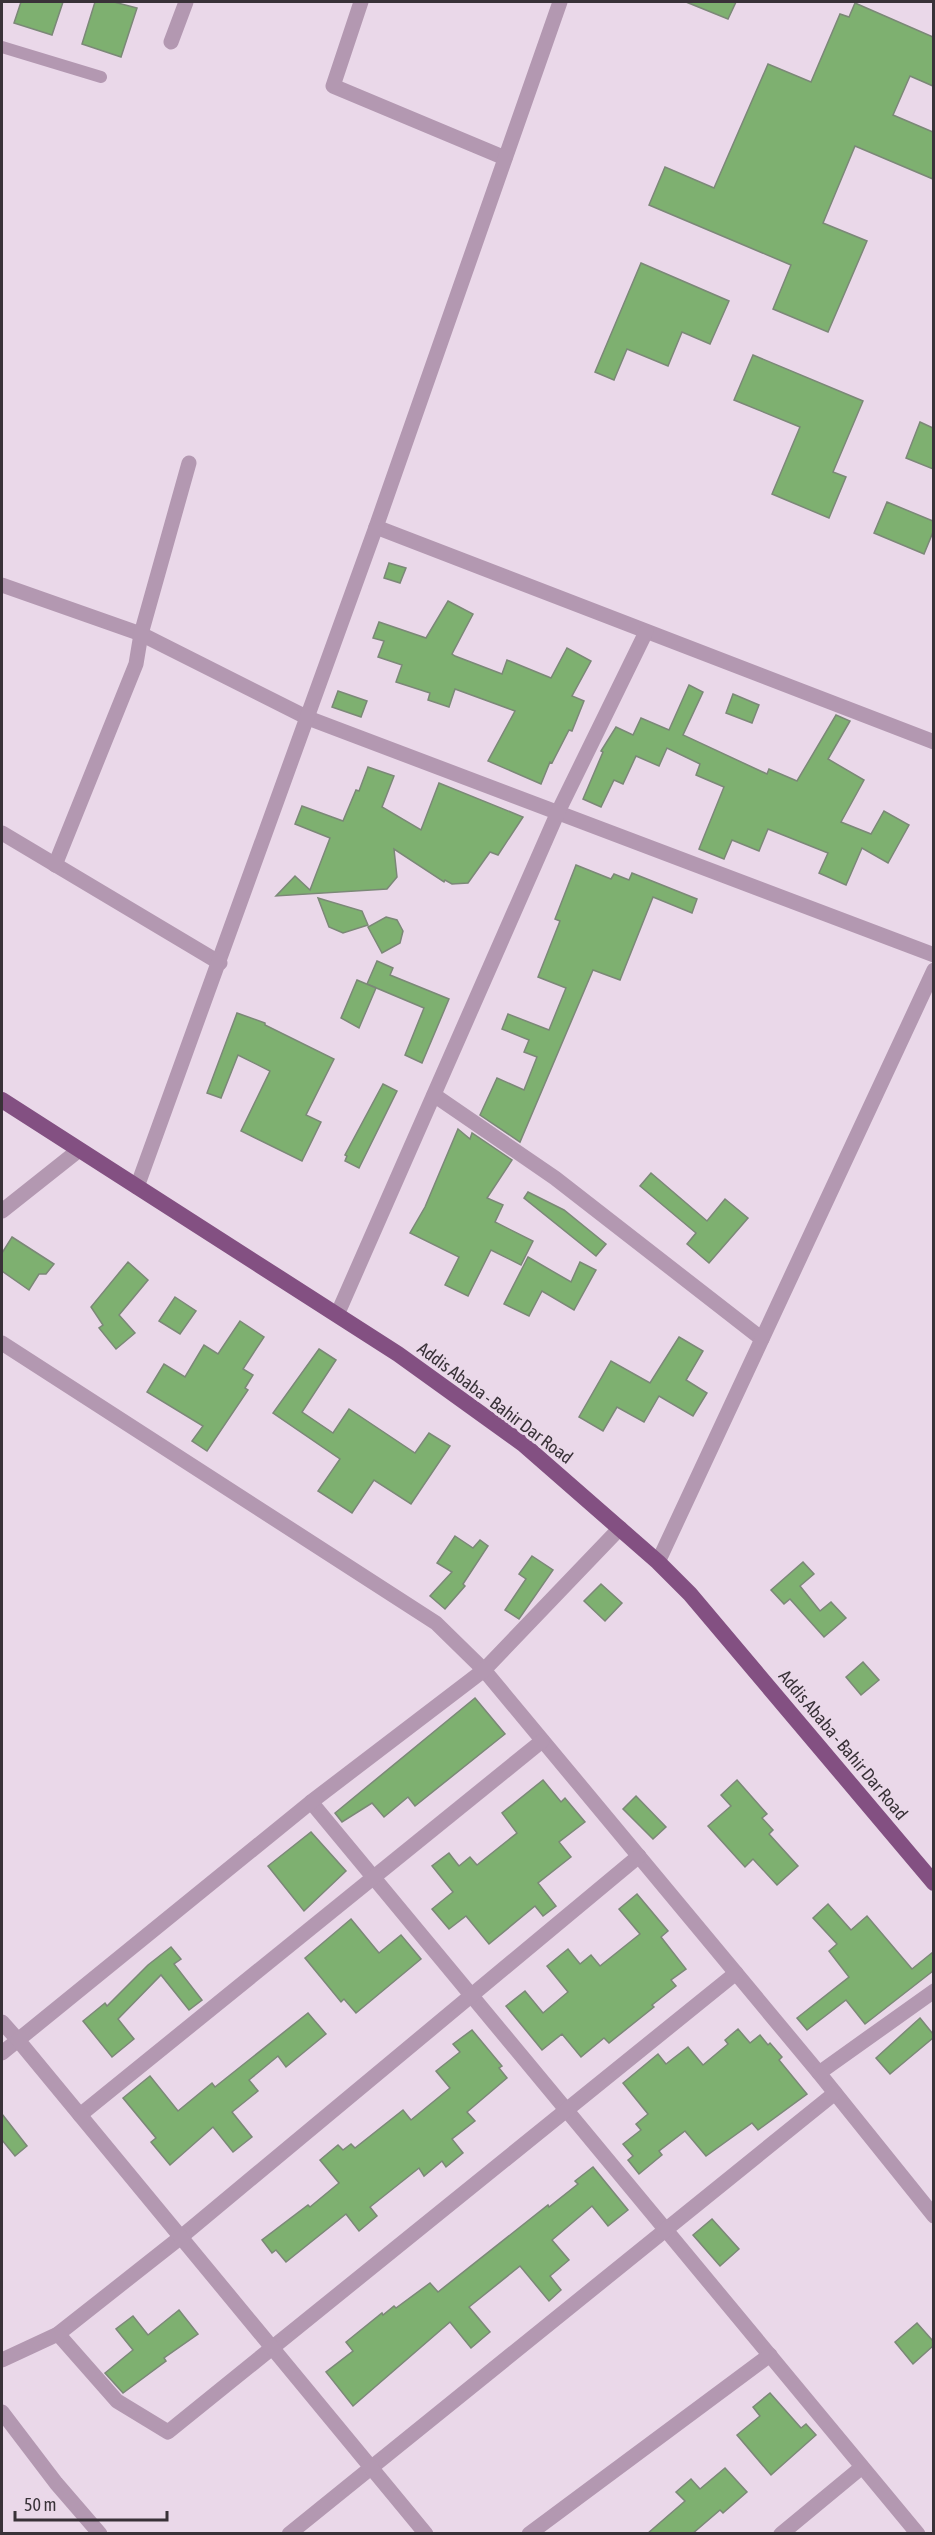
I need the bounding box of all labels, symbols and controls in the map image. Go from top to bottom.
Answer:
street label: Addis Ababa - Bahir Dar Road [413,1337,577,1468]
street label: Addis Ababa - Bahir Dar Road [775,1666,912,1824]
scale bar [15,2484,166,2522]
text: 50 m [24,2494,56,2515]

